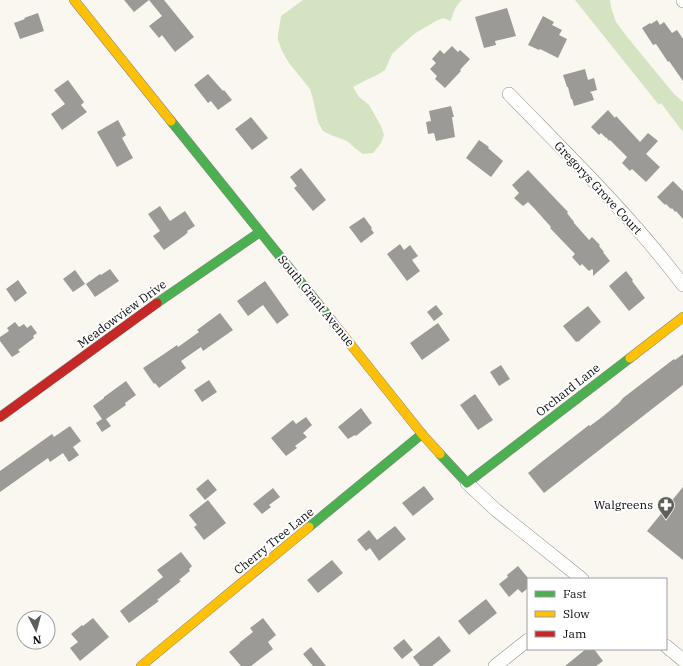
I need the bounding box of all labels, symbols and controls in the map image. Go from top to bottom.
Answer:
street label: Gregorys Grove Court [551,138,645,237]
street label: South Grant Avenue [275,252,358,349]
street label: Meadowview Drive [74,276,169,351]
street label: Orchard Lane [533,360,603,419]
pharmacy icon: Walgreens [656,495,676,520]
place label: Walgreens [594,497,653,512]
street label: Cherry Tree Lane [231,504,317,577]
legend [527,578,667,650]
text: Fast [563,586,587,601]
text: Slow [563,606,590,621]
north arrow [16,610,56,650]
text: Jam [563,626,587,641]
text: N [32,633,42,647]

